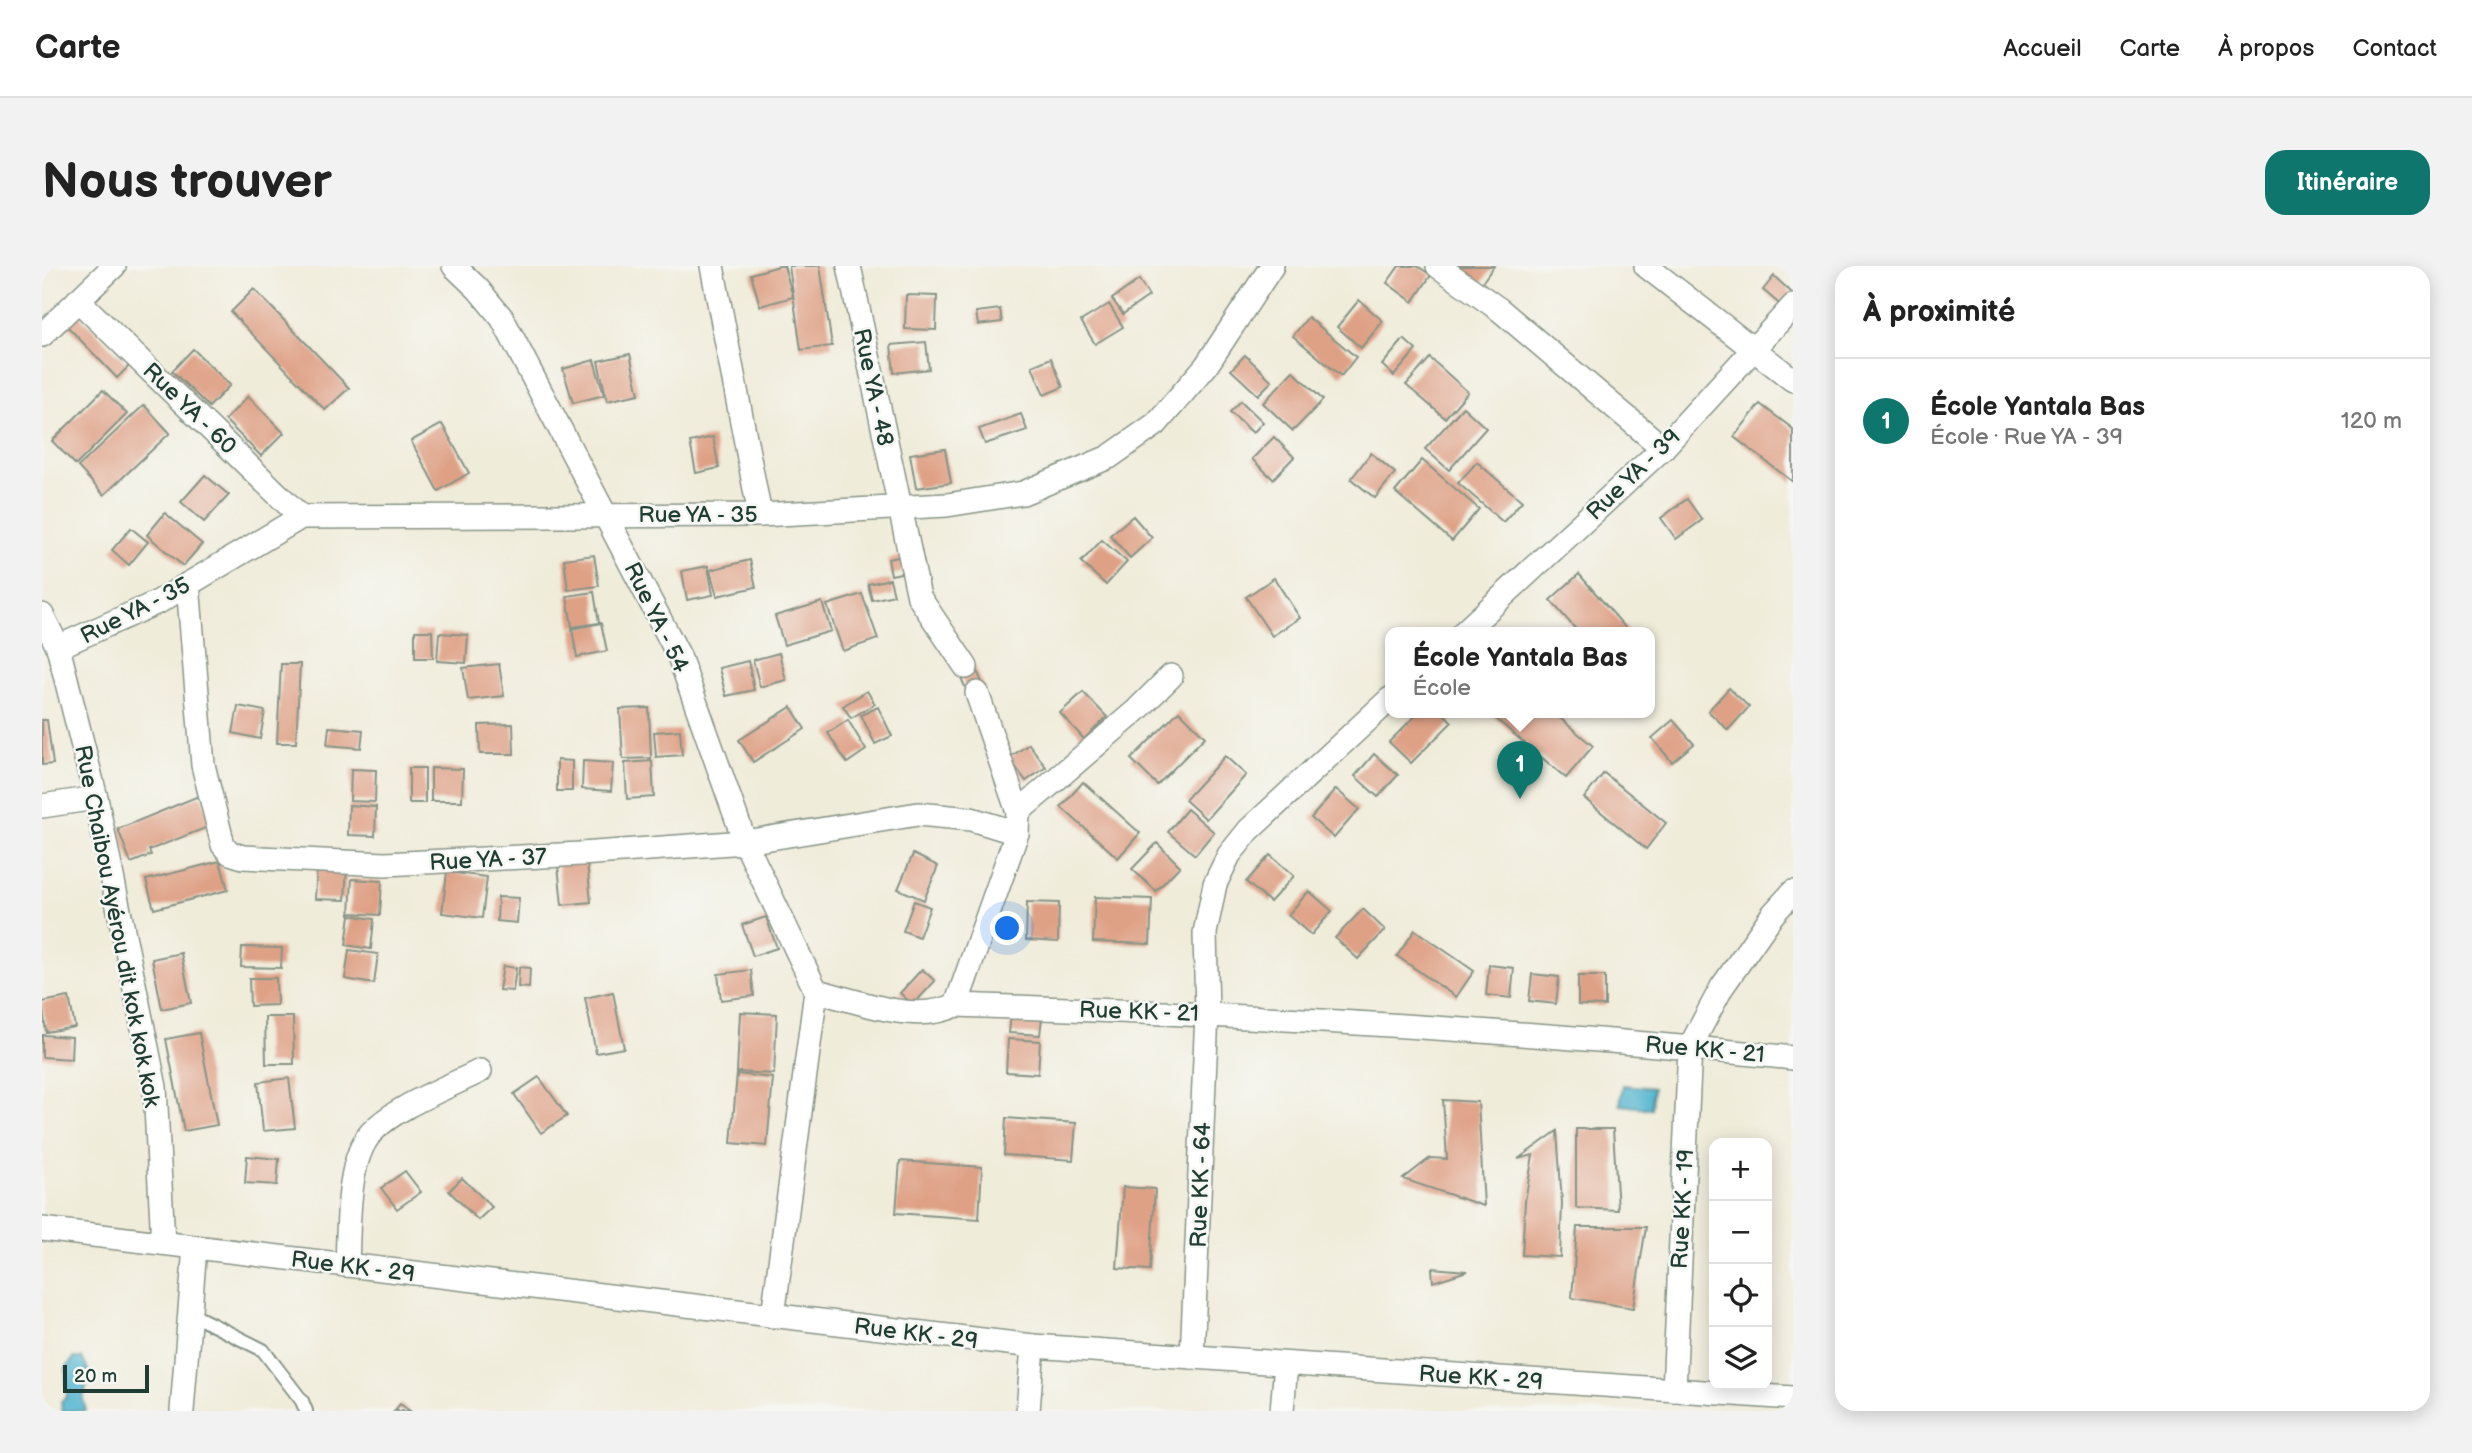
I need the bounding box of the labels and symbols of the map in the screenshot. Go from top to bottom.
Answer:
street label: Rue YA - 48 [847,326,899,449]
street label: Rue YA - 60 [137,357,242,460]
street label: Rue YA - 39 [1581,423,1686,526]
street label: Rue YA - 35 [638,501,758,529]
street label: Rue YA - 54 [617,558,695,677]
street label: Rue YA - 35 [76,571,195,650]
pin: 1 [1497,741,1543,799]
street label: Rue Chaibou Ayérou dit kok kok kok [68,743,166,1110]
street label: Rue YA - 37 [429,843,548,877]
your location [990,911,1024,945]
street label: Rue KK - 21 [1079,996,1199,1028]
street label: Rue KK - 21 [1644,1031,1766,1069]
street label: Rue KK - 64 [1185,1122,1217,1248]
street label: Rue KK - 19 [1666,1148,1700,1270]
street label: Rue KK - 29 [289,1246,416,1288]
street label: Rue KK - 29 [852,1313,979,1355]
street label: Rue KK - 29 [1418,1360,1544,1396]
scale bar [63,1362,149,1394]

